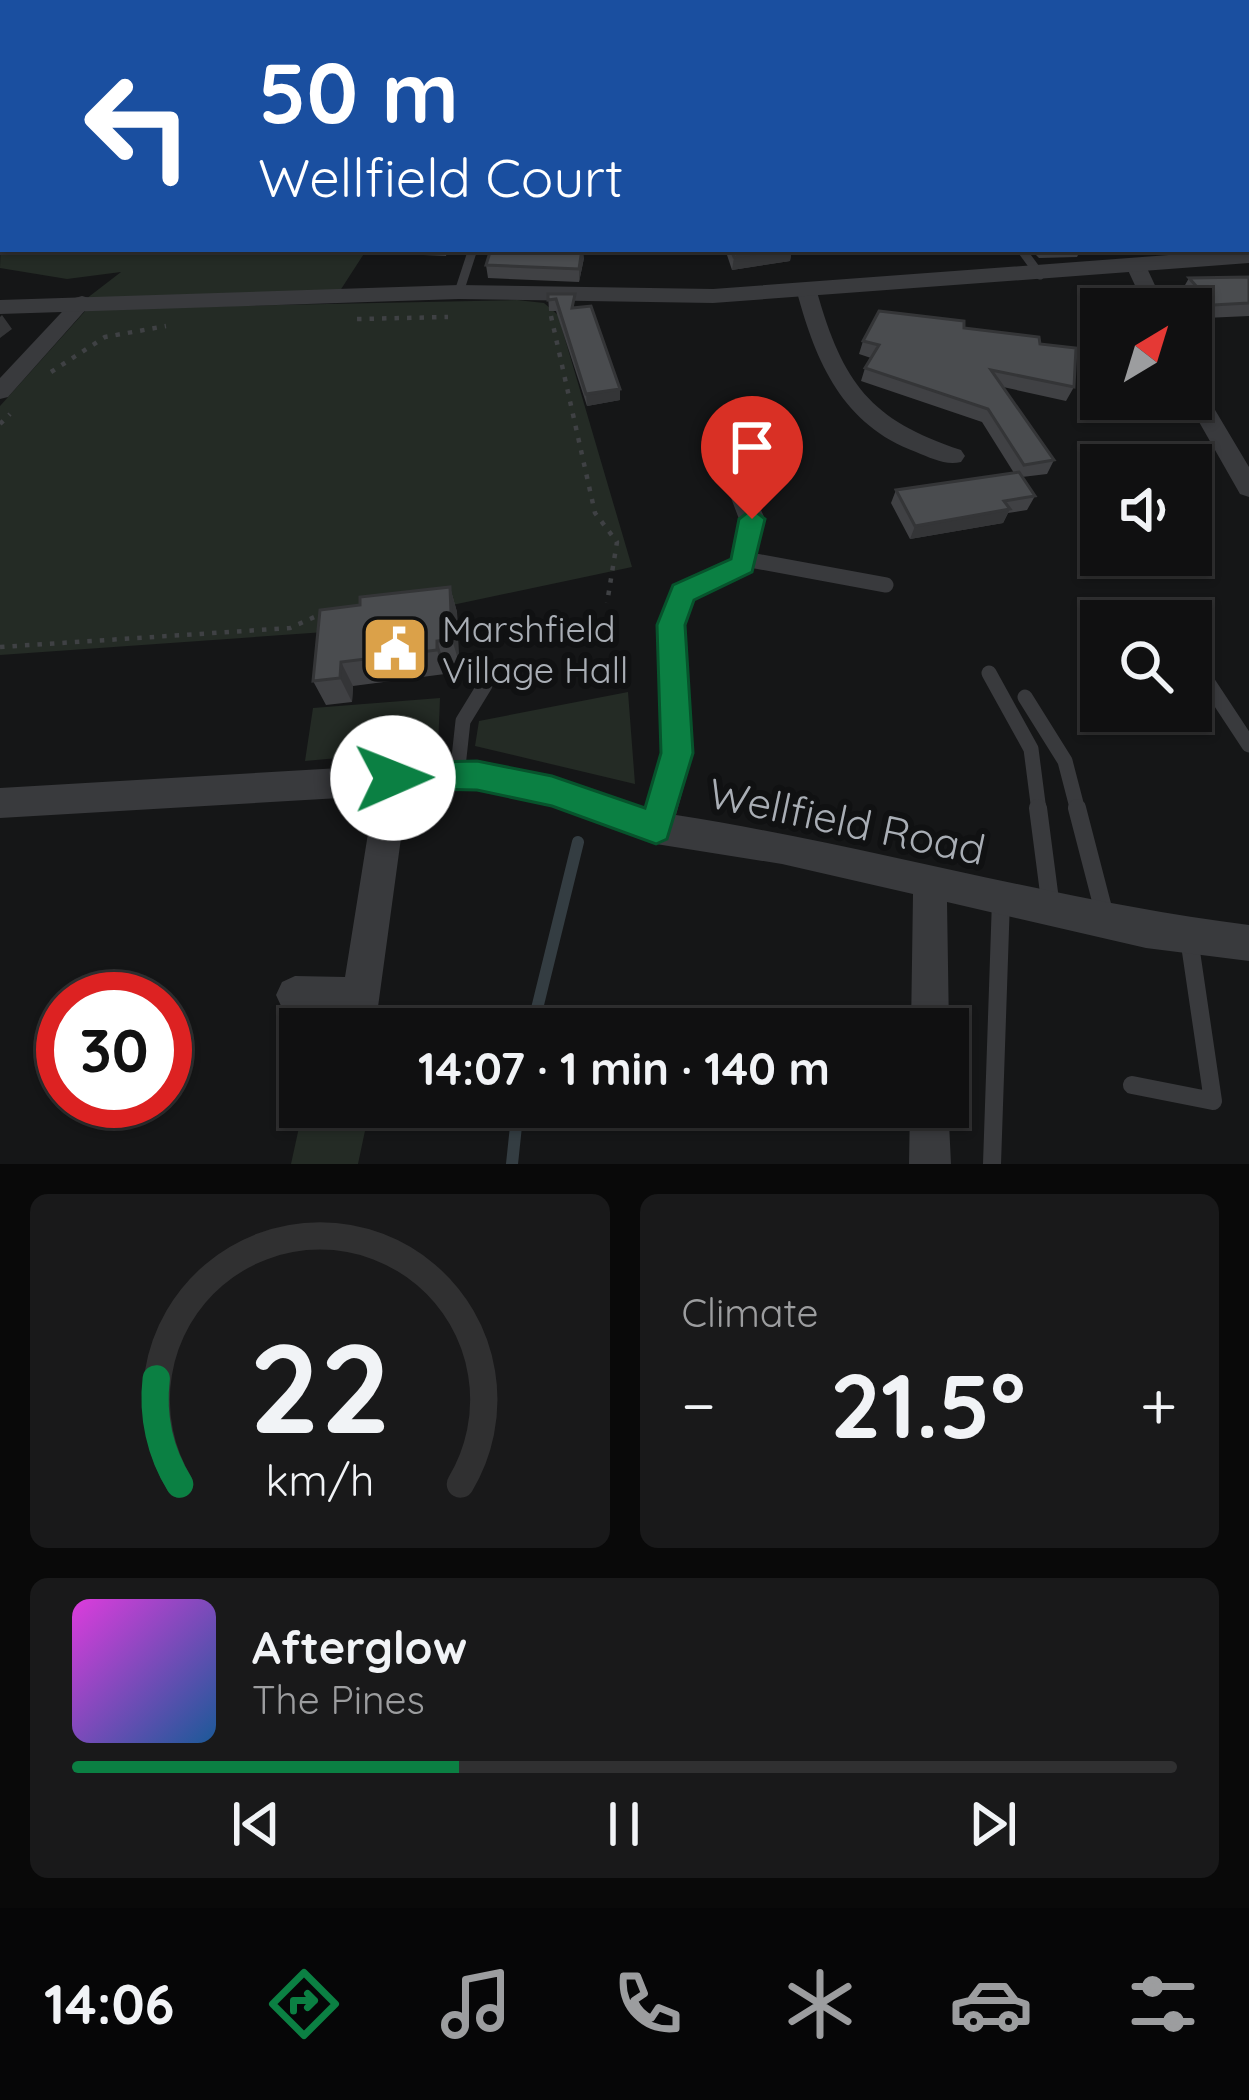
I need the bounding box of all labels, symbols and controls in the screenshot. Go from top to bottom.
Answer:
text: 50 m [258,39,459,144]
icon: left [60,48,216,204]
text: Wellfield Court [258,143,623,211]
north arrow [1080,288,1212,420]
map controls [1080,288,1212,732]
pin [701,396,803,519]
icon: arrive [719,414,785,480]
button: sound [1080,444,1212,576]
button: search [1080,600,1212,732]
place label: Marshfield Village Hall [442,606,628,692]
public building icon: Marshfield Village Hall [360,614,430,684]
position arrow [330,715,456,841]
street label: Wellfield Road [704,766,990,876]
speed limit sign: 30 [36,972,192,1128]
text: 14:07 · 1 min · 140 m [418,1040,830,1096]
text: Climate [682,1288,819,1337]
text: 22 [249,1308,391,1464]
text: 21.5° [830,1348,1026,1461]
text: − [682,1363,716,1446]
text: + [1140,1363,1177,1446]
text: km/h [265,1453,374,1507]
text: Afterglow [252,1619,467,1675]
text: The Pines [252,1675,425,1724]
icon: previous [223,1791,289,1857]
icon: pause [591,1791,657,1857]
icon: next [960,1791,1026,1857]
icon: directions [262,1962,346,2046]
icon: music [434,1962,518,2046]
icon: phone [606,1962,690,2046]
icon: climate [778,1962,862,2046]
icon: car [949,1962,1033,2046]
icon: filters [1121,1962,1205,2046]
text: 14:06 [44,1970,174,2038]

